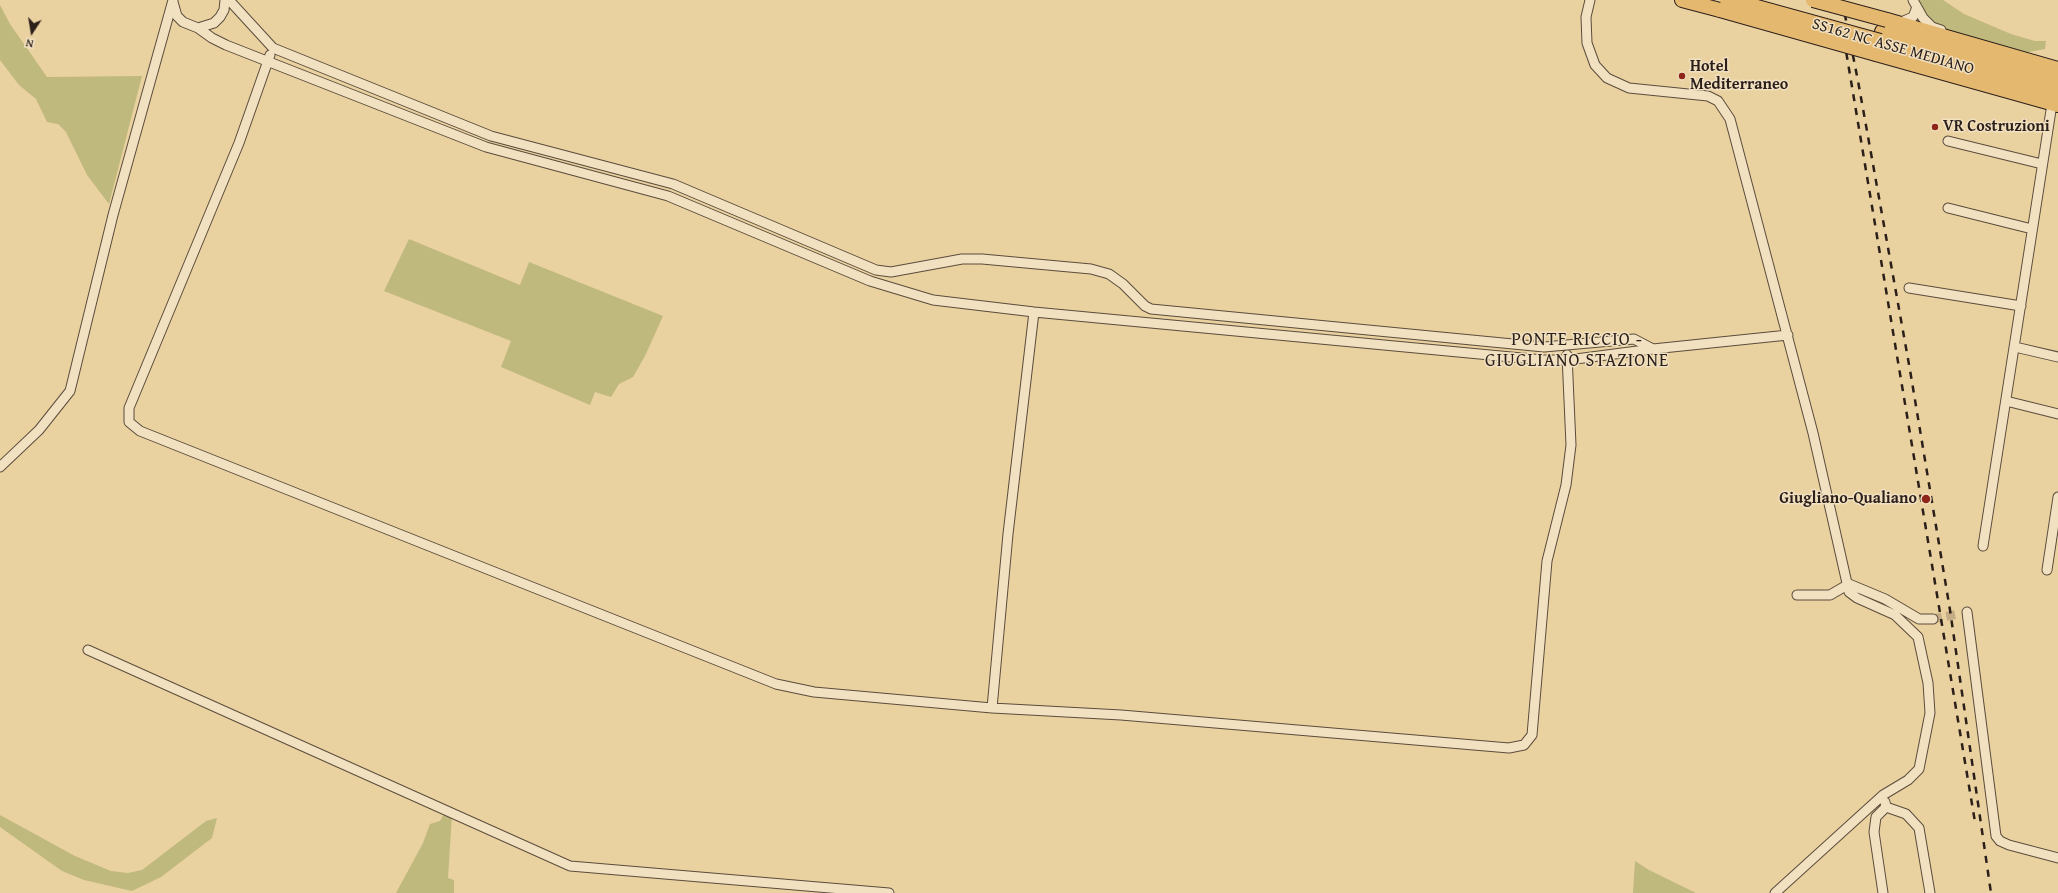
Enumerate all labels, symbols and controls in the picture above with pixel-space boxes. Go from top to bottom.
north arrow [12,12,52,52]
street label: SS162 NC ASSE MEDIANO [1810,15,1976,79]
text: N [24,35,35,52]
place label: Hotel Mediterraneo [1690,57,1788,95]
marker: Hotel Mediterraneo [1677,71,1687,81]
place label: VR Costruzioni [1943,117,2050,137]
marker: VR Costruzioni [1930,122,1940,132]
district label: PONTE RICCIO - GIUGLIANO STAZIONE [1485,329,1669,372]
place label: Giugliano-Qualiano [1779,489,1917,509]
marker: Giugliano-Qualiano [1920,493,1932,505]

